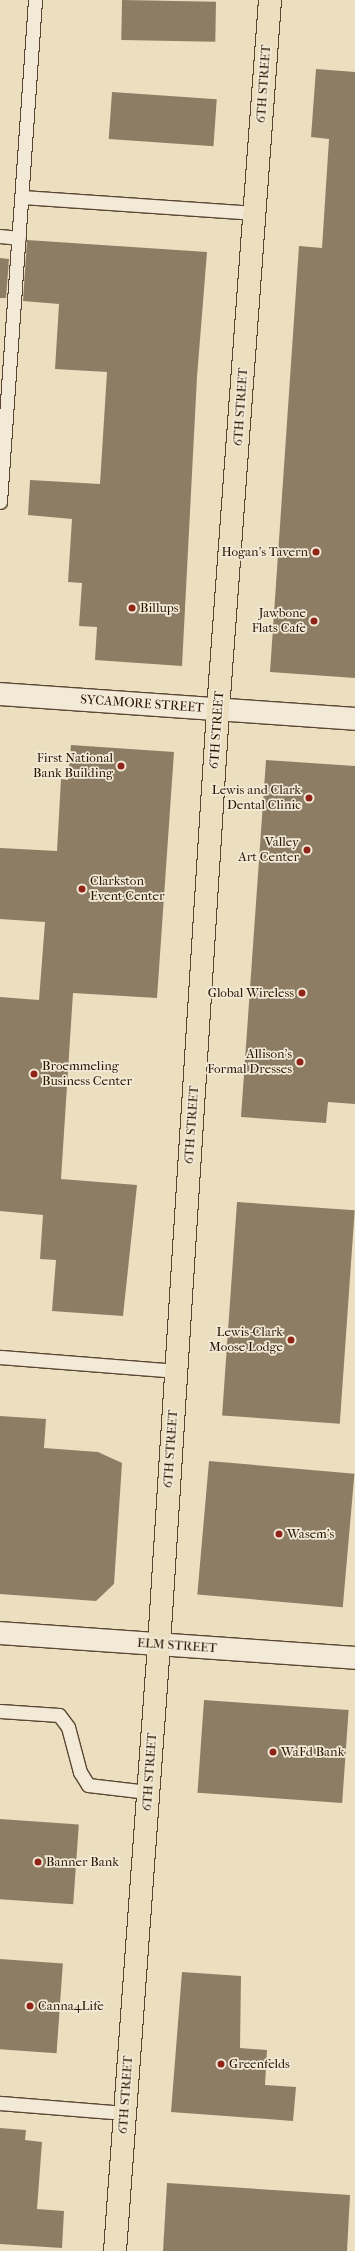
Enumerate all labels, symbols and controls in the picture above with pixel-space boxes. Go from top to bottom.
street label: 6TH STREET [253,44,275,124]
street label: 6TH STREET [230,367,252,447]
place label: Hogan's Tavern [221,544,308,560]
marker: Hogan's Tavern [311,547,321,557]
place label: Billups [140,600,179,616]
marker: Billups [127,603,137,613]
place label: Jawbone Flats Cafe [252,606,306,637]
marker: Jawbone Flats Cafe [309,616,319,626]
street label: 6TH STREET [206,690,228,770]
street label: SYCAMORE STREET [80,692,204,716]
place label: First National Bank Building [33,751,113,782]
marker: First National Bank Building [116,761,126,771]
place label: Lewis and Clark Dental Clinic [212,783,301,814]
marker: Lewis and Clark Dental Clinic [304,793,314,803]
place label: Valley Art Center [238,835,299,866]
marker: Valley Art Center [302,845,312,855]
place label: Clarkston Event Center [90,874,165,905]
marker: Clarkston Event Center [77,884,87,894]
place label: Global Wireless [208,985,294,1001]
marker: Global Wireless [297,988,307,998]
place label: Allison's Formal Dresses [207,1047,292,1078]
marker: Allison's Formal Dresses [295,1057,305,1067]
place label: Broemmeling Business Center [42,1059,132,1090]
marker: Broemmeling Business Center [29,1069,39,1079]
street label: 6TH STREET [181,1085,203,1165]
place label: Lewis-Clark Moose Lodge [209,1325,283,1356]
marker: Lewis-Clark Moose Lodge [286,1335,296,1345]
street label: 6TH STREET [160,1409,182,1489]
place label: Wasem's [287,1526,334,1542]
marker: Wasem's [274,1529,284,1539]
street label: ELM STREET [137,1635,217,1657]
street label: 6TH STREET [139,1732,161,1812]
place label: WaFd Bank [281,1744,344,1760]
marker: WaFd Bank [268,1747,278,1757]
place label: Banner Bank [46,1854,119,1870]
marker: Banner Bank [33,1857,43,1867]
place label: Canna4Life [38,1998,104,2014]
marker: Canna4Life [25,2001,35,2011]
street label: 6TH STREET [115,2055,137,2135]
place label: Greenfelds [229,2056,290,2072]
marker: Greenfelds [216,2059,226,2069]

